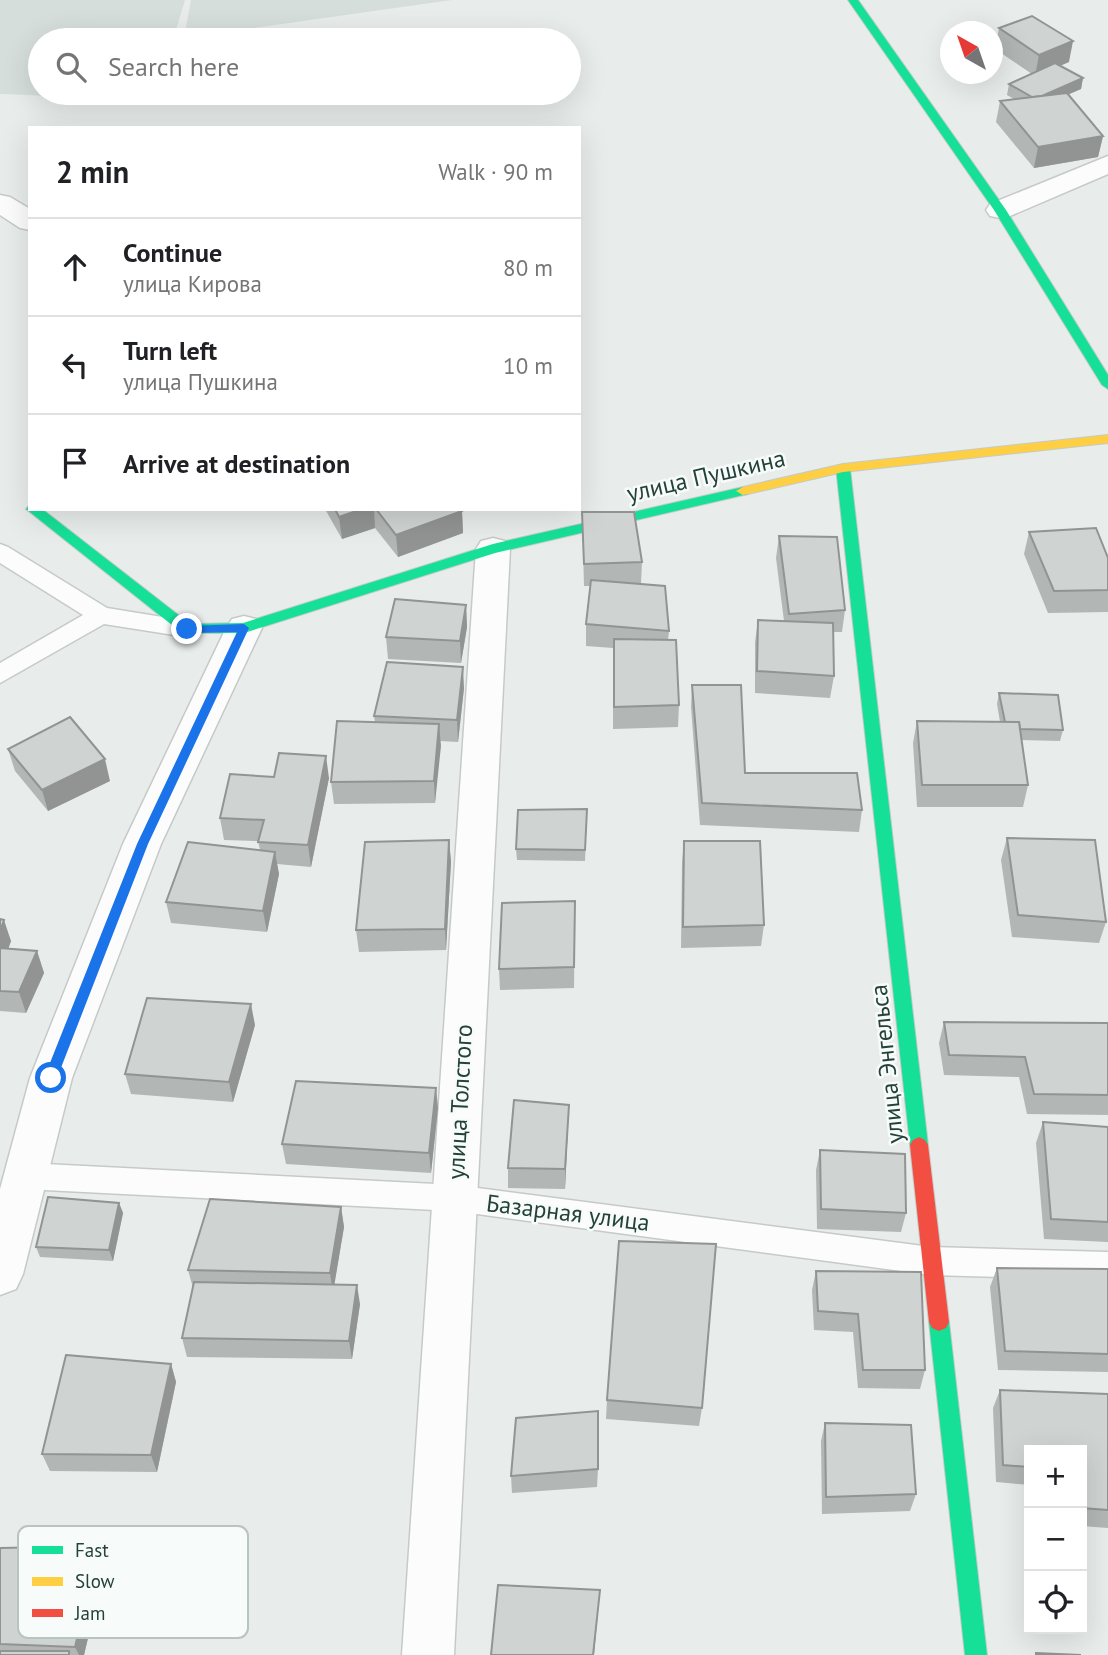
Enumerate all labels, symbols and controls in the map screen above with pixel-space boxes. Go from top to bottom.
north arrow [940,21,1003,84]
search box [28,28,581,105]
icon: search [52,48,90,86]
text: Search here [108,50,239,83]
text: 2 min [56,152,129,191]
text: Walk · 90 m [438,157,553,186]
text: Continue [123,236,222,269]
icon: ahead [56,248,94,286]
text: 80 m [503,253,553,282]
text: улица Кирова [123,269,262,298]
text: Turn left [123,334,217,367]
icon: left [56,346,94,384]
text: 10 m [503,351,553,380]
text: улица Пушкина [123,367,278,396]
street label: улица Пушкина [624,442,788,509]
icon: arrive [56,444,94,482]
text: Arrive at destination [123,447,350,480]
route end [171,613,202,644]
street label: улица Энгельса [863,983,910,1145]
street label: улица Толстого [440,1023,479,1180]
route start [35,1062,66,1093]
street label: Базарная улица [485,1187,652,1238]
map controls [1024,1445,1087,1634]
button: + [1024,1445,1087,1508]
button: − [1024,1508,1087,1571]
legend [18,1526,248,1638]
text: Fast [75,1538,109,1562]
text: Slow [75,1569,115,1593]
button: locate [1024,1571,1087,1634]
text: Jam [74,1601,105,1625]

